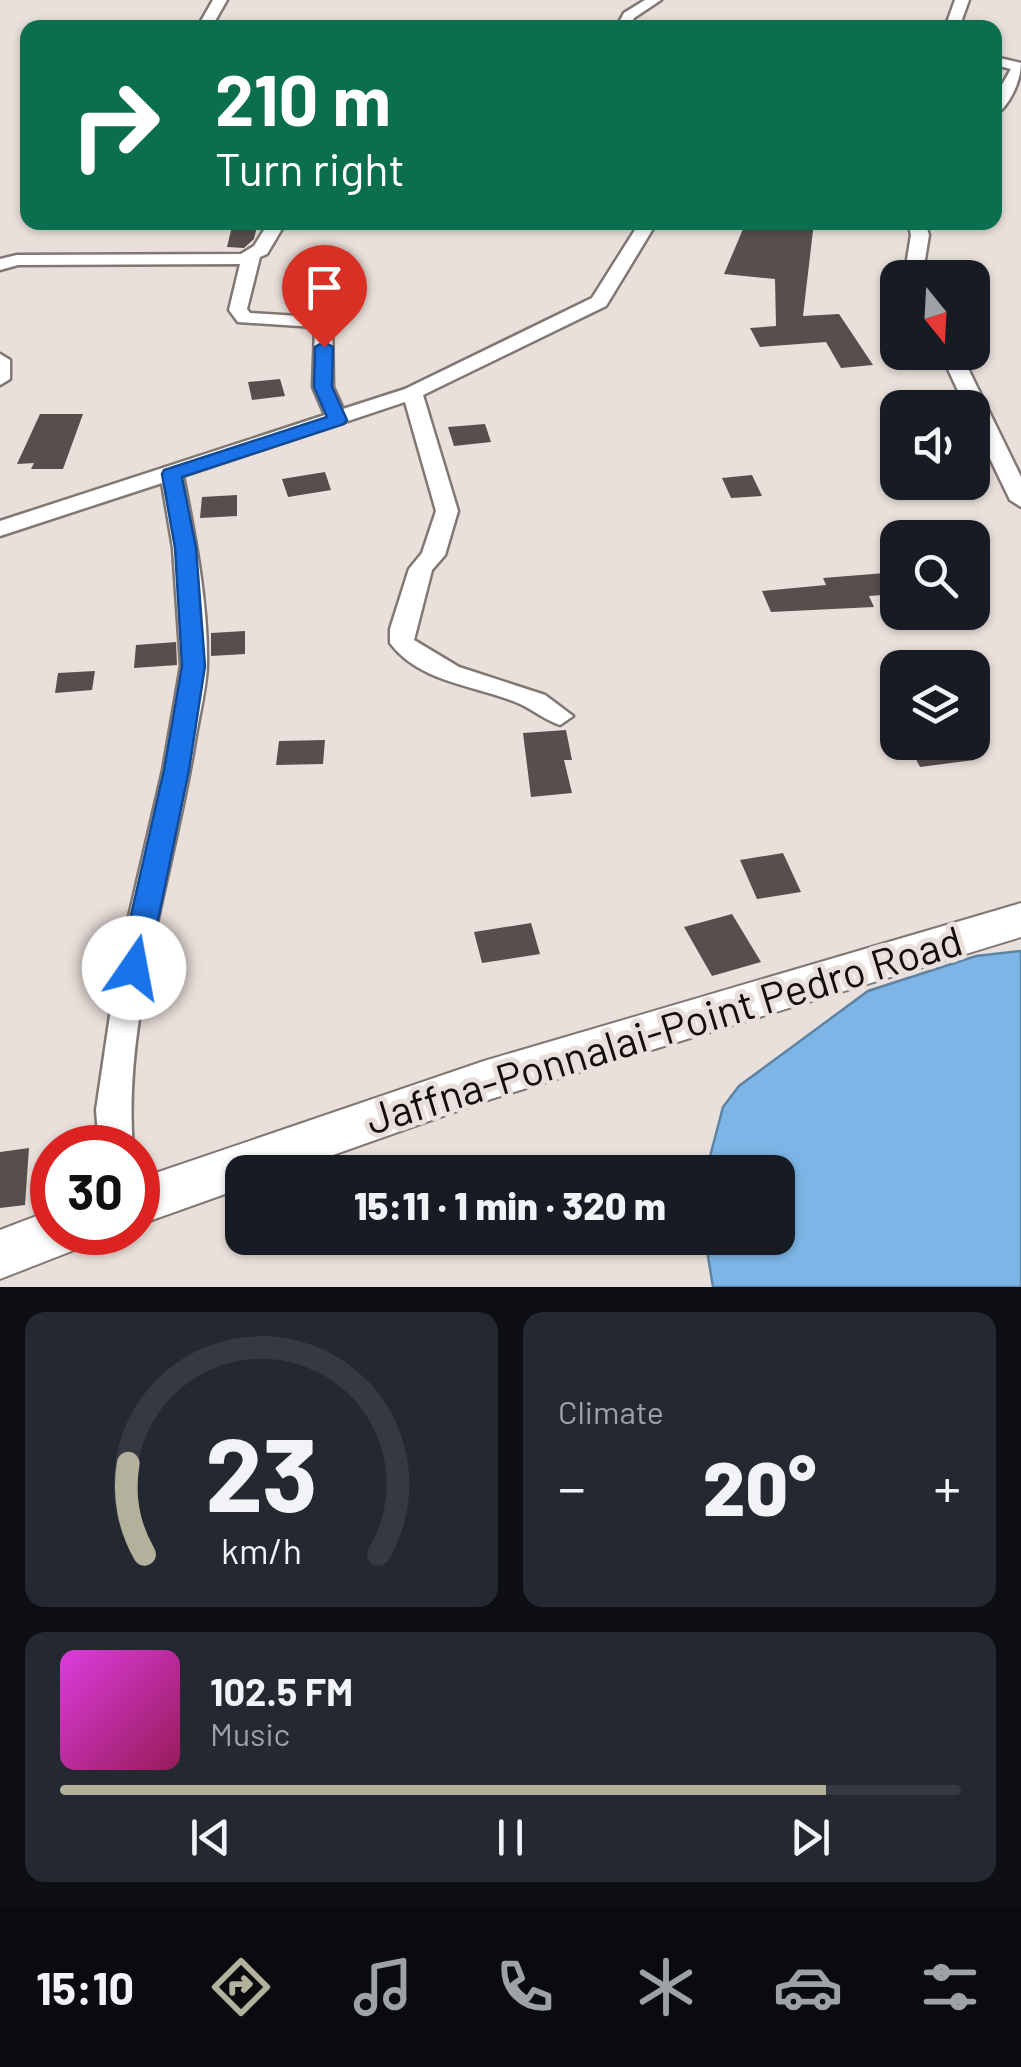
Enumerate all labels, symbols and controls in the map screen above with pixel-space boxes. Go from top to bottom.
text: 210 m [215,56,391,140]
icon: right [50,60,180,190]
text: Turn right [215,141,405,195]
pin [282,245,367,348]
icon: arrive [297,260,352,315]
north arrow [880,260,990,370]
map controls [880,260,990,760]
button: sound [880,390,990,500]
button: search [880,520,990,630]
button: layers [880,650,990,760]
street label: Jaffna-Ponnalai-Point Pedro Road [359,913,968,1143]
position arrow [82,916,186,1020]
speed limit sign: 30 [30,1125,160,1255]
text: 15:11 · 1 min · 320 m [354,1182,666,1228]
text: Climate [558,1392,664,1430]
text: 23 [205,1408,318,1533]
text: 20° [703,1441,816,1531]
text: − [558,1453,586,1519]
text: + [933,1453,961,1519]
text: km/h [221,1528,302,1571]
text: 102.5 FM [210,1668,353,1714]
text: Music [210,1714,290,1752]
icon: previous [183,1810,238,1865]
icon: pause [483,1810,538,1865]
icon: next [783,1810,838,1865]
icon: directions [206,1952,276,2022]
icon: music [348,1952,418,2022]
icon: phone [490,1952,560,2022]
icon: climate [631,1952,701,2022]
icon: car [773,1952,843,2022]
icon: filters [915,1952,985,2022]
text: 15:10 [36,1960,134,2014]

